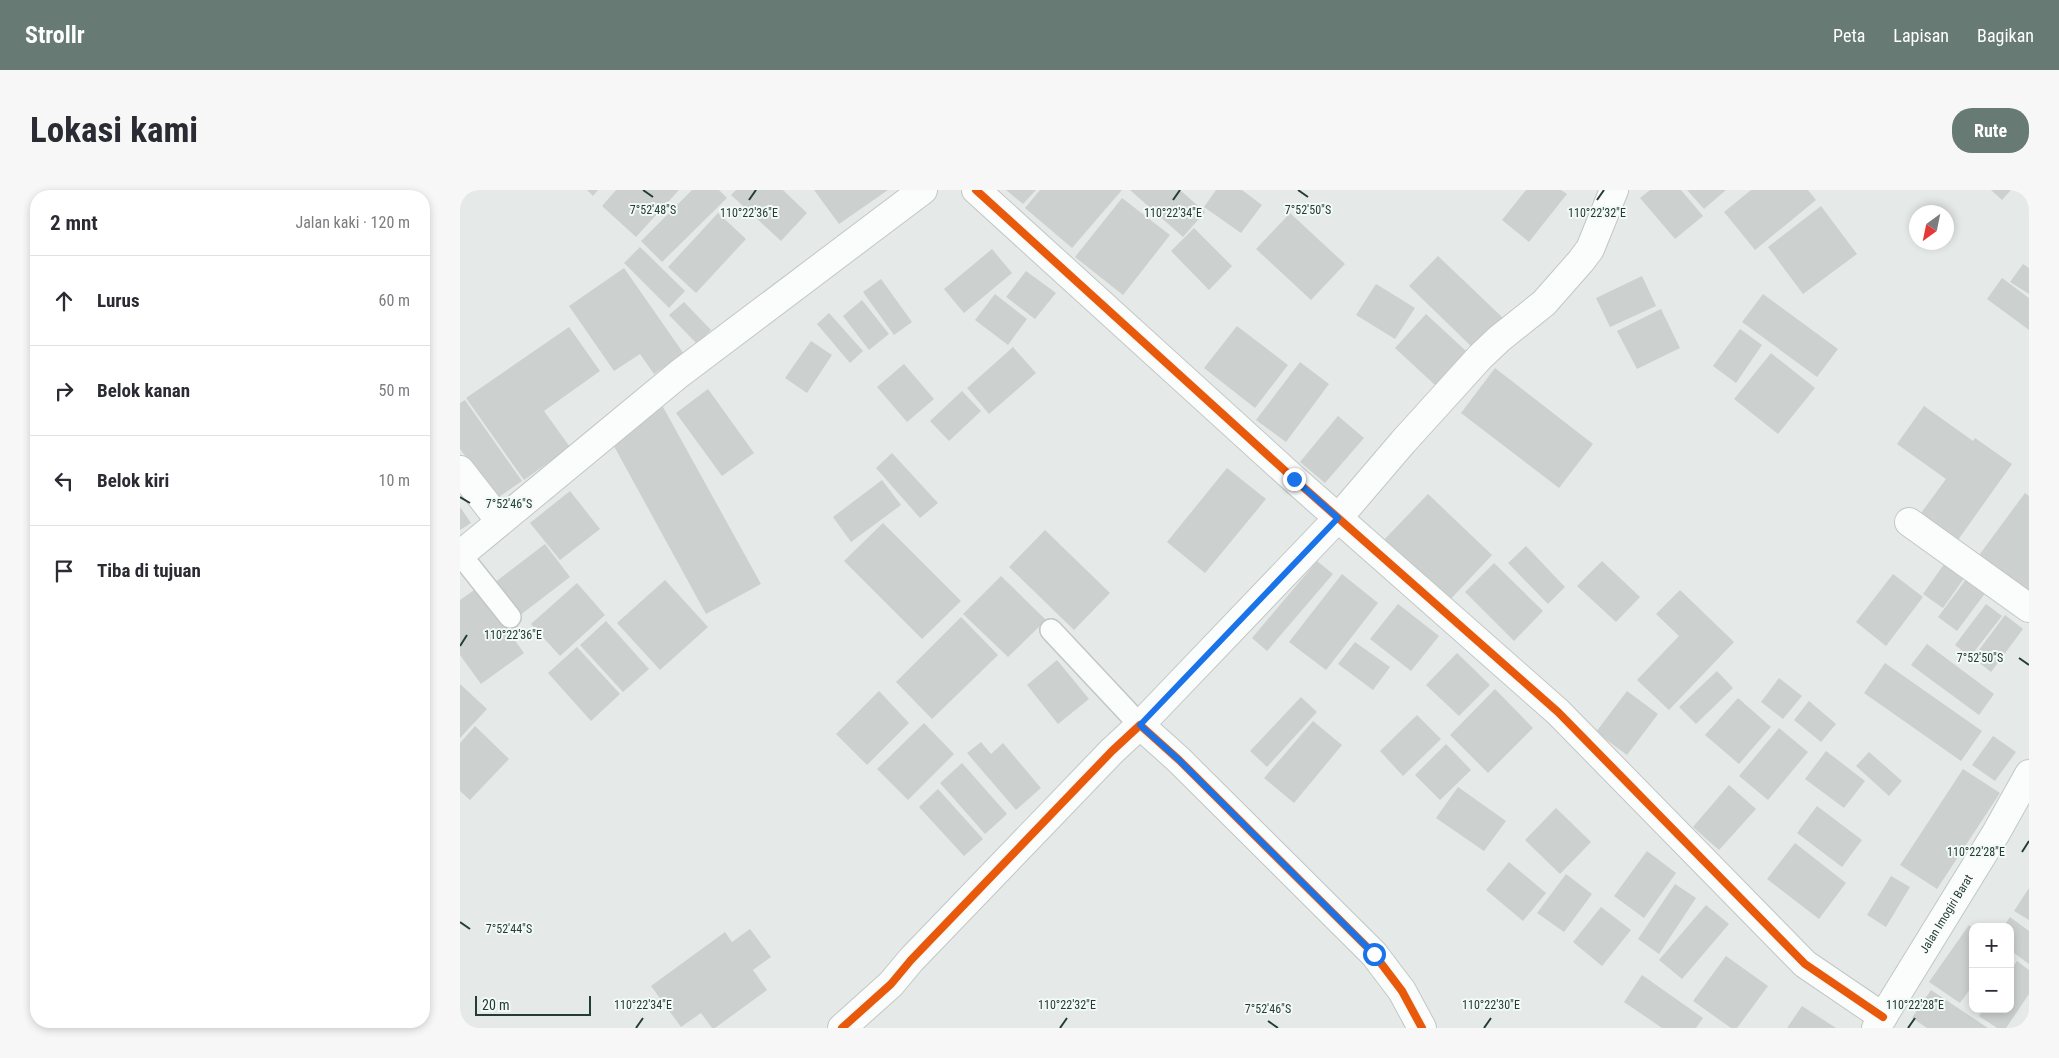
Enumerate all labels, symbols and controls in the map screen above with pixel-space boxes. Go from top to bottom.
text: Strollr [25,21,85,49]
text: Peta [1833,25,1865,46]
text: Lapisan [1893,25,1949,46]
text: Bagikan [1977,25,2034,46]
button: Rute [1952,108,2029,153]
text: Lokasi kami [30,110,198,151]
text: 7°52'48"S [630,203,676,217]
text: 7°52'50"S [1285,203,1331,217]
north arrow [1909,205,1954,250]
text: 110°22'36"E [720,206,778,220]
text: 110°22'34"E [1144,206,1202,220]
text: 110°22'32"E [1568,206,1626,220]
text: 2 mnt [50,211,98,235]
text: Jalan kaki · 120 m [295,213,410,232]
icon: ahead [50,287,78,315]
text: Lurus [97,289,140,312]
text: 60 m [378,291,410,310]
icon: right [50,377,78,405]
text: Belok kanan [97,379,190,402]
text: 50 m [378,381,410,400]
icon: left [50,467,78,495]
route end [1283,468,1306,491]
text: Belok kiri [97,469,169,492]
text: 10 m [378,471,410,490]
text: 7°52'46"S [486,497,532,511]
icon: arrive [50,557,78,585]
text: Tiba di tujuan [97,559,201,582]
text: 110°22'36"E [484,628,542,642]
text: 7°52'50"S [1957,651,2003,665]
text: 110°22'28"E [1947,845,2005,859]
street label: Jalan Imogiri Barat [1917,872,1976,956]
text: 7°52'44"S [486,922,532,936]
map controls [1969,923,2014,1013]
button: + [1969,923,2014,968]
route start [1363,943,1386,966]
button: − [1969,968,2014,1013]
scale bar [475,993,591,1016]
text: 20 m [482,997,510,1013]
text: 110°22'34"E [614,998,672,1012]
text: 110°22'32"E [1038,998,1096,1012]
text: 110°22'30"E [1462,998,1520,1012]
text: 110°22'28"E [1886,998,1944,1012]
text: 7°52'46"S [1245,1002,1291,1016]

